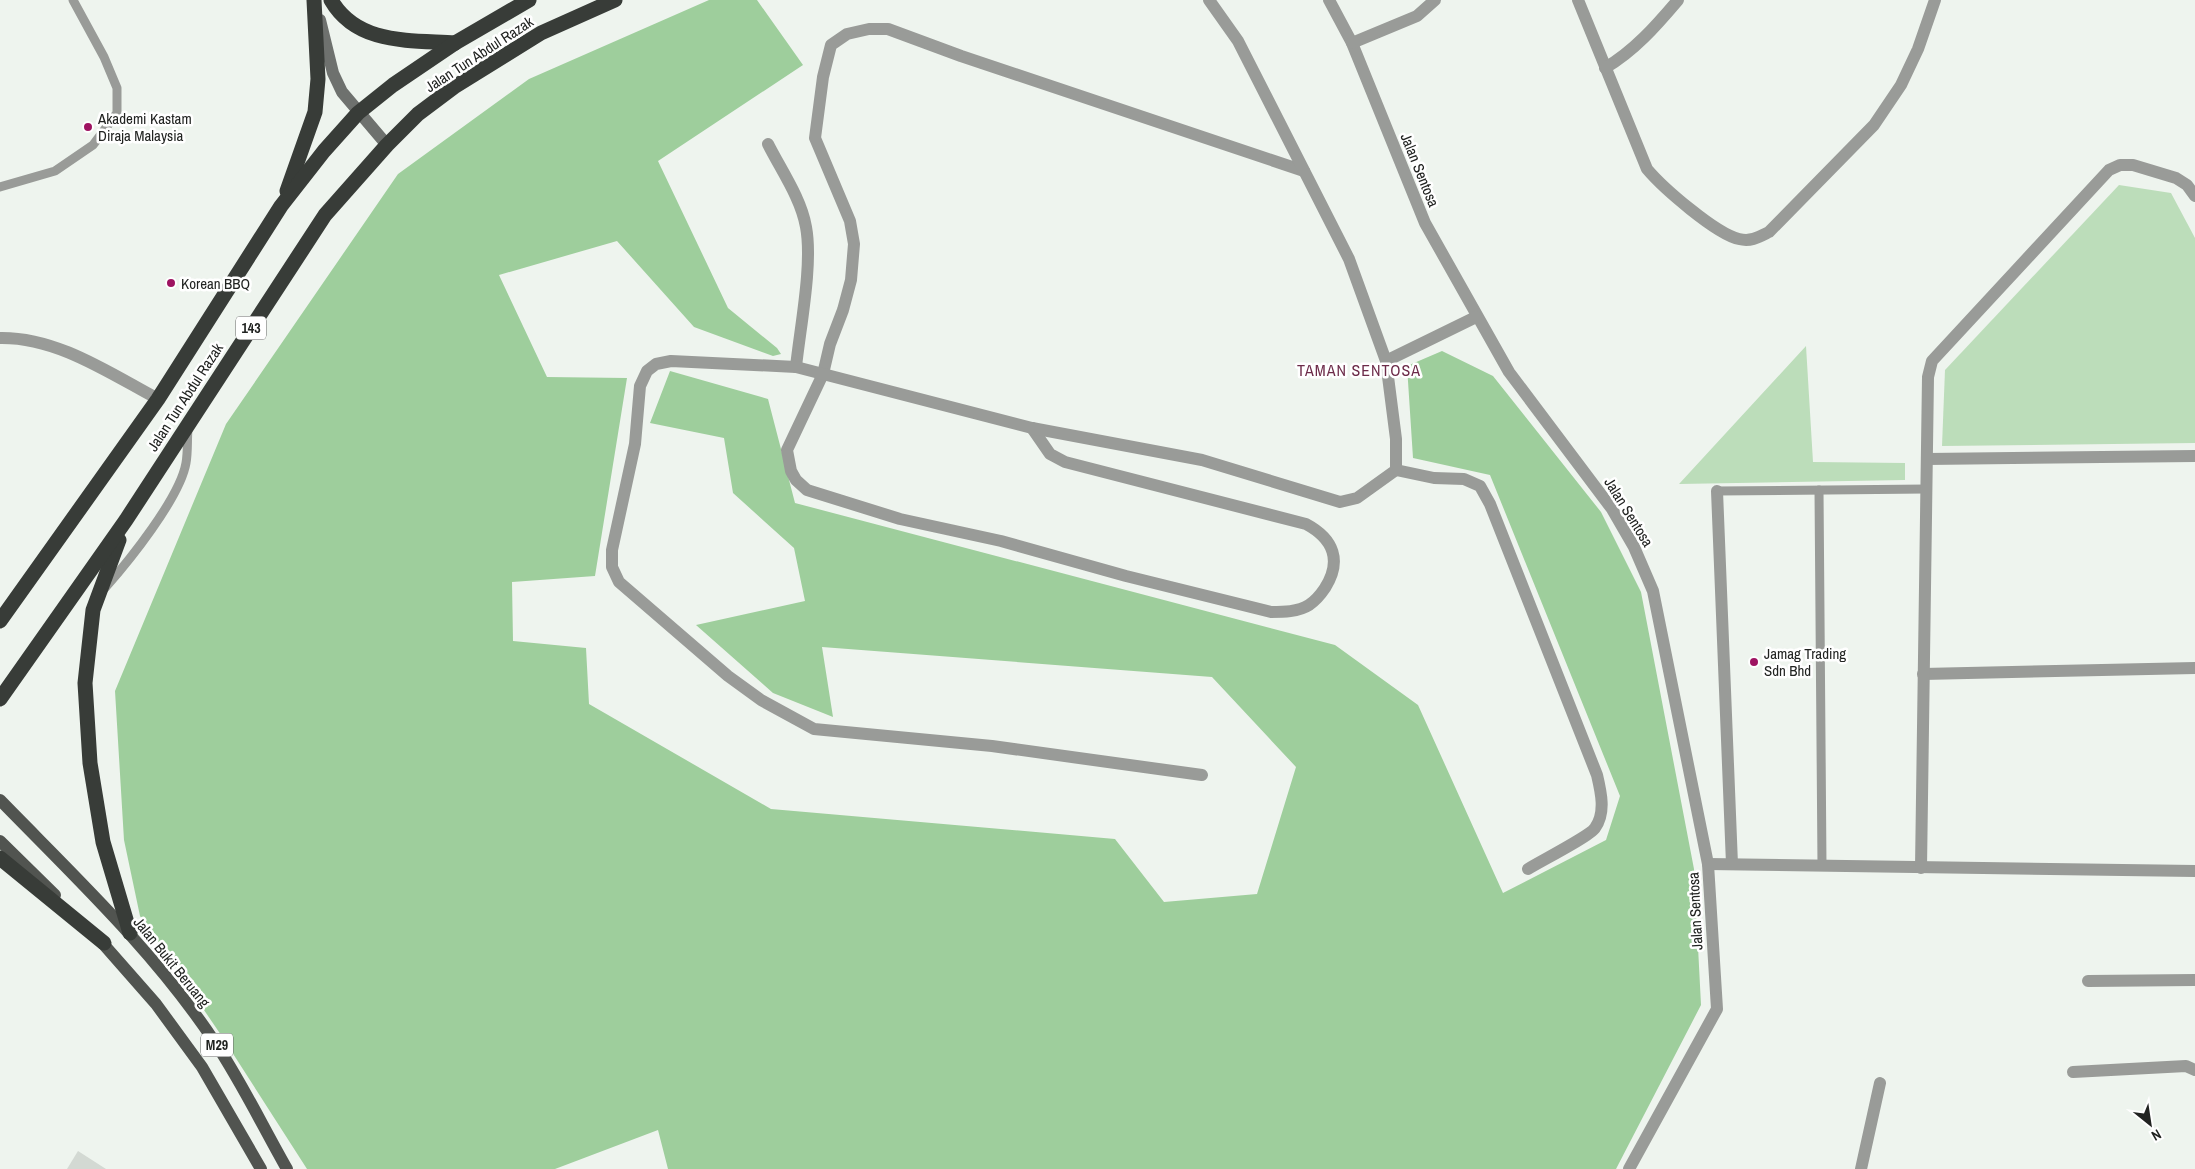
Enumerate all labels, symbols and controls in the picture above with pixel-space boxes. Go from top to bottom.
street label: Jalan Tun Abdul Razak [421,11,538,97]
place label: Akademi Kastam Diraja Malaysia [97,108,192,146]
marker: Akademi Kastam Diraja Malaysia [82,121,94,133]
street label: Jalan Sentosa [1396,130,1444,210]
place label: Korean BBQ [181,273,250,294]
marker: Korean BBQ [165,277,177,289]
road number: 143 [236,316,266,339]
street label: Jalan Tun Abdul Razak [142,338,228,455]
district label: TAMAN SENTOSA [1297,359,1421,381]
street label: Jalan Sentosa [1599,473,1659,551]
place label: Jamag Trading Sdn Bhd [1764,643,1846,681]
marker: Jamag Trading Sdn Bhd [1748,656,1760,668]
street label: Jalan Sentosa [1682,871,1708,950]
street label: Jalan Bukit Beruang [129,912,215,1012]
road number: M29 [201,1034,233,1056]
north arrow [2125,1099,2175,1149]
text: N [2148,1125,2165,1145]

